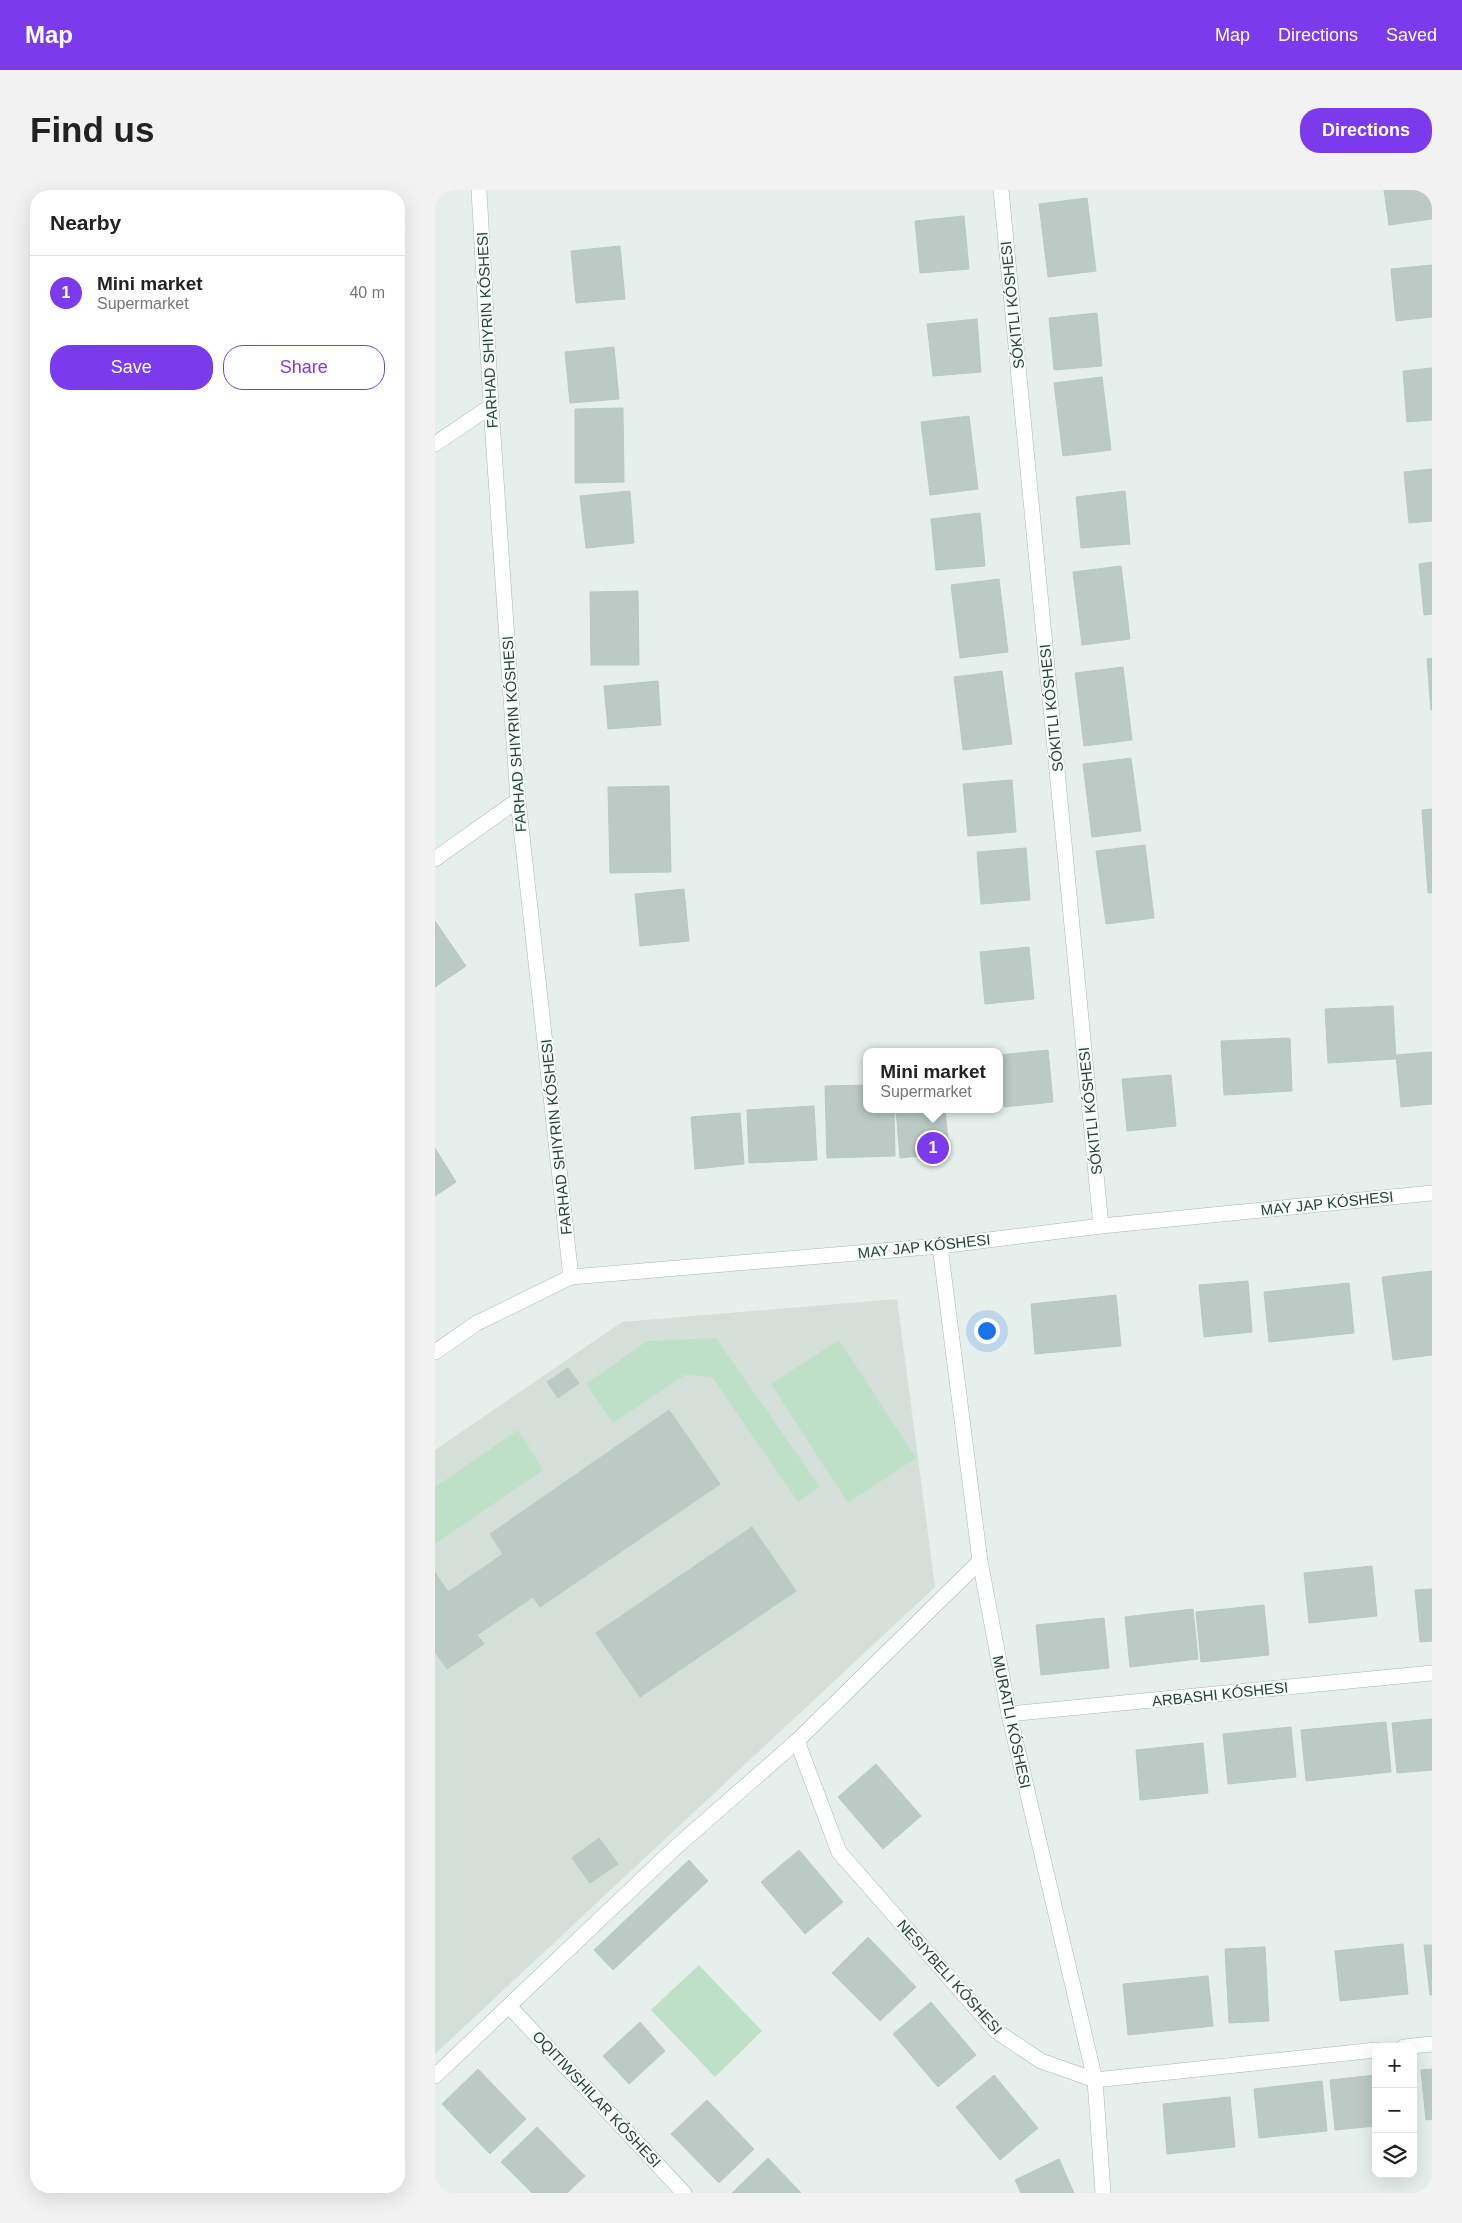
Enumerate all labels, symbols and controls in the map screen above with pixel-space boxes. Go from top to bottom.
text: Map [25,21,73,48]
text: Map [1215,25,1250,45]
text: Directions [1278,25,1358,45]
text: Saved [1386,25,1437,45]
button: Directions [1300,108,1432,153]
text: Find us [30,110,154,149]
text: Nearby [50,211,121,234]
street label: FARHAD SHIYRIN KÓSHESI [473,231,501,429]
street label: SÓKITLI KÓSHESI [997,240,1027,370]
text: Mini market [97,273,203,294]
text: 1 [62,284,70,301]
text: 40 m [349,284,385,301]
text: Supermarket [97,295,189,312]
button: Save [50,345,213,390]
button: Share [223,345,385,390]
street label: FARHAD SHIYRIN KÓSHESI [499,635,529,833]
street label: SÓKITLI KÓSHESI [1036,643,1066,773]
street label: FARHAD SHIYRIN KÓSHESI [537,1038,575,1236]
street label: SÓKITLI KÓSHESI [1075,1046,1105,1176]
popup [863,1048,1003,1113]
text: Mini market [880,1061,986,1082]
text: Supermarket [880,1083,972,1100]
pin: 1 [917,1129,949,1167]
street label: MAY JAP KÓSHESI [1260,1188,1394,1218]
street label: MAY JAP KÓSHESI [857,1231,991,1261]
your location [974,1318,1000,1344]
street label: MURATLI KÓSHESI [990,1654,1034,1790]
street label: ARBASHI KÓSHESI [1151,1678,1289,1710]
street label: NESIYBELI KÓSHESI [894,1916,1006,2038]
street label: OQITIWSHILAR KÓSHESI [529,2027,665,2171]
map controls [1372,2043,1417,2178]
button: + [1372,2043,1417,2088]
button: − [1372,2088,1417,2133]
button: layers [1372,2133,1417,2178]

